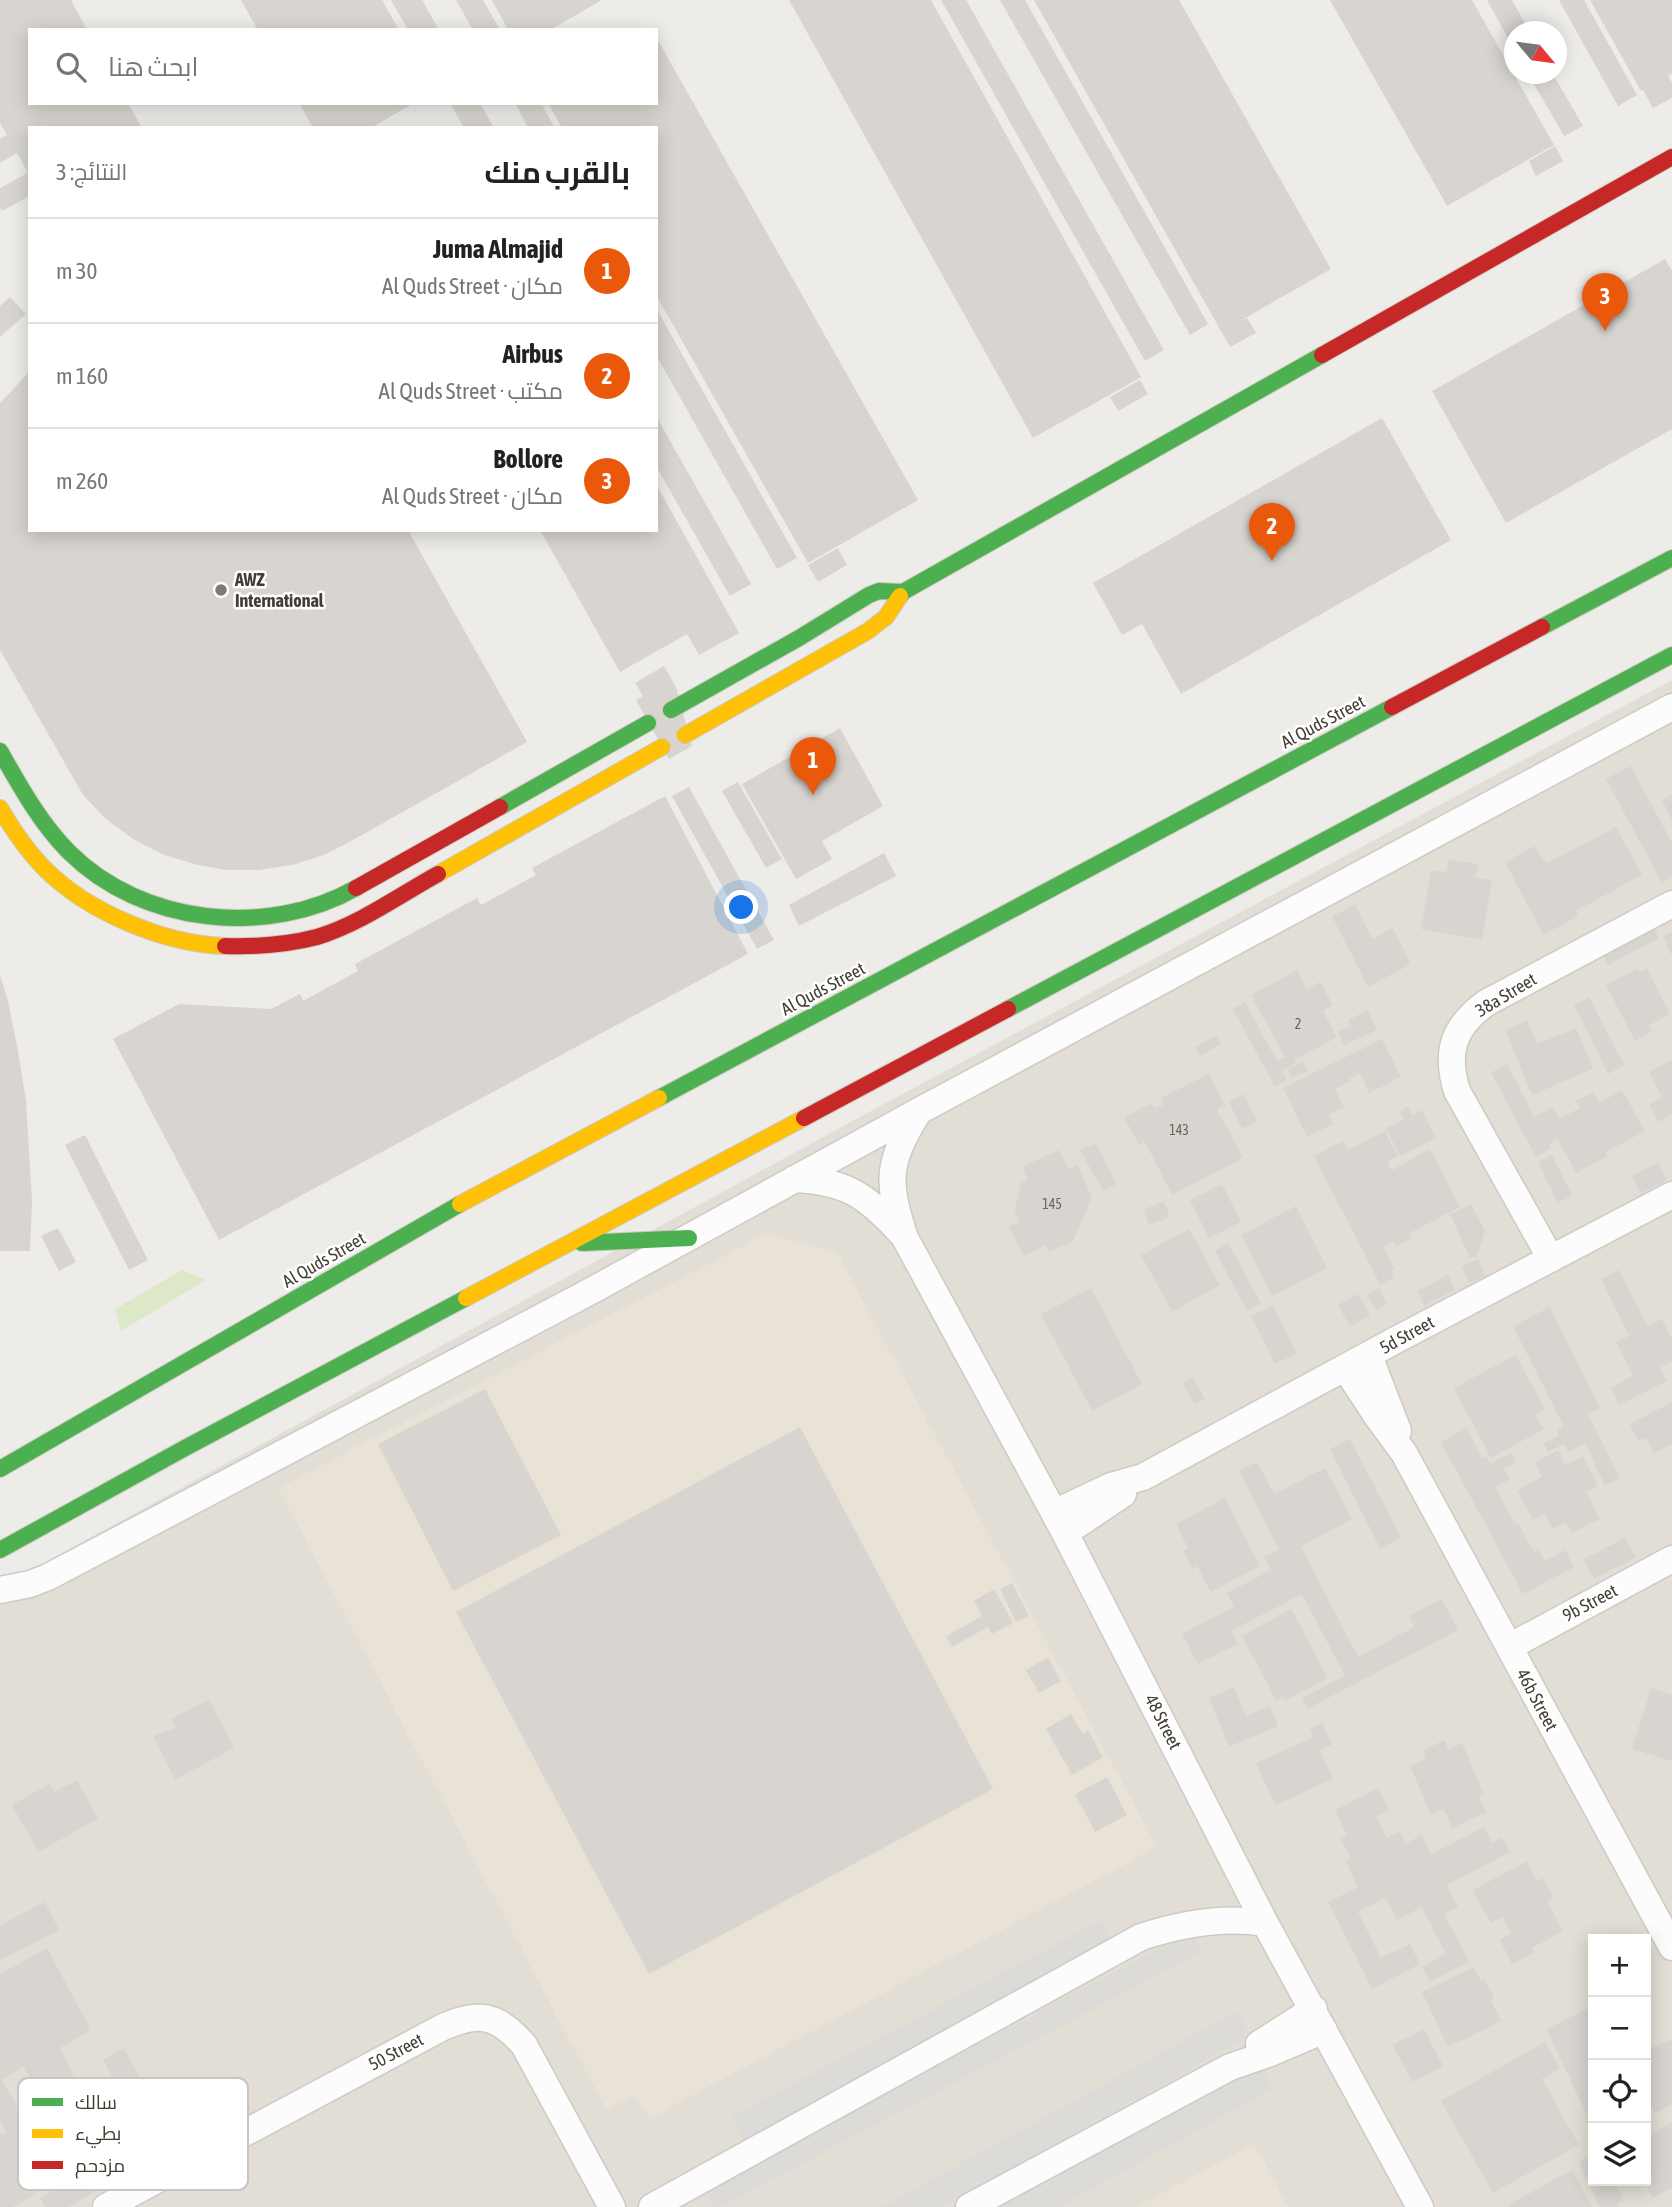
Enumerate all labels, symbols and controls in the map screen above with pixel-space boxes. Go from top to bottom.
north arrow [1504,21,1567,84]
search box [28,28,658,105]
icon: search [52,48,90,86]
text: ابحث هنا [108,52,198,82]
text: بالقرب منك [484,155,630,189]
text: النتائج: 3 [56,159,127,185]
text: Juma Almajid [433,234,563,264]
text: 30 m [56,258,97,284]
text: 1 [602,258,612,284]
text: مكان · Al Quds Street [382,273,563,299]
pin: 3 [1582,273,1628,331]
text: Airbus [503,339,563,369]
text: 160 m [56,363,108,389]
text: 2 [602,363,612,389]
text: مكتب · Al Quds Street [379,378,563,404]
text: Bollore [493,444,563,474]
text: 260 m [56,468,108,494]
text: 3 [602,468,612,494]
text: مكان · Al Quds Street [382,483,563,509]
pin: 2 [1249,503,1295,561]
place label: AWZ International [234,569,324,611]
marker: AWZ International [213,582,229,598]
street label: Al Quds Street [1277,691,1368,752]
pin: 1 [790,737,836,795]
your location [724,890,758,924]
street label: Al Quds Street [777,958,868,1019]
street label: 38a Street [1472,968,1540,1021]
house number: 2 [1295,1016,1301,1032]
house number: 143 [1169,1122,1189,1138]
house number: 145 [1042,1196,1062,1212]
street label: Al Quds Street [279,1227,369,1292]
street label: 5d Street [1376,1311,1438,1358]
street label: 9b Street [1559,1579,1621,1626]
street label: 46b Street [1512,1665,1563,1734]
street label: 48 Street [1141,1691,1186,1753]
map controls [1588,1934,1651,2186]
button: + [1588,1934,1651,1997]
button: − [1588,1997,1651,2060]
street label: 50 Street [365,2028,427,2075]
button: locate [1588,2060,1651,2123]
legend [18,2078,248,2190]
text: سالك [75,2091,117,2113]
text: بطيء [75,2122,121,2148]
button: layers [1588,2123,1651,2186]
text: مزدحم [75,2154,125,2179]

